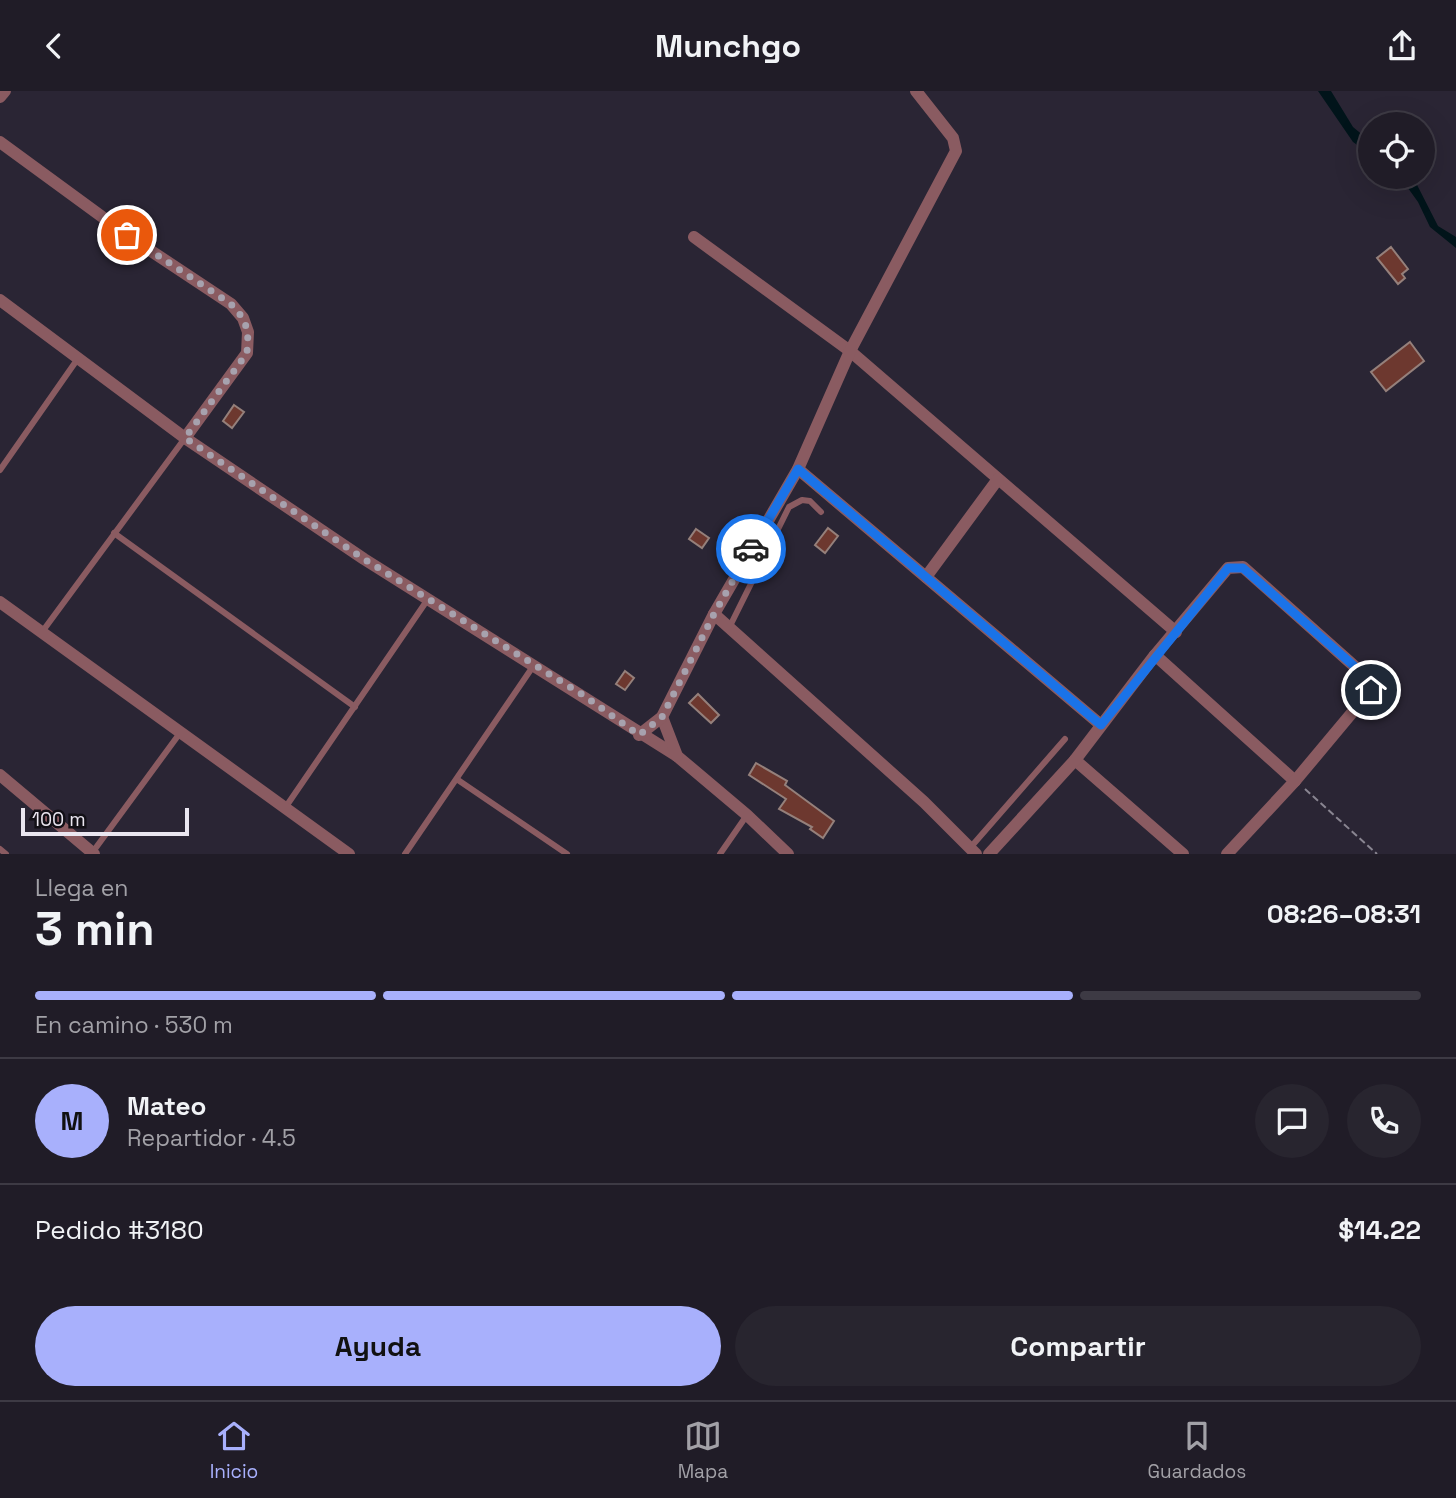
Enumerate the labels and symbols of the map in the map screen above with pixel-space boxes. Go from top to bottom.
pin [97,205,157,265]
courier [716,514,786,584]
pin [1341,660,1401,720]
scale bar [21,805,189,837]

